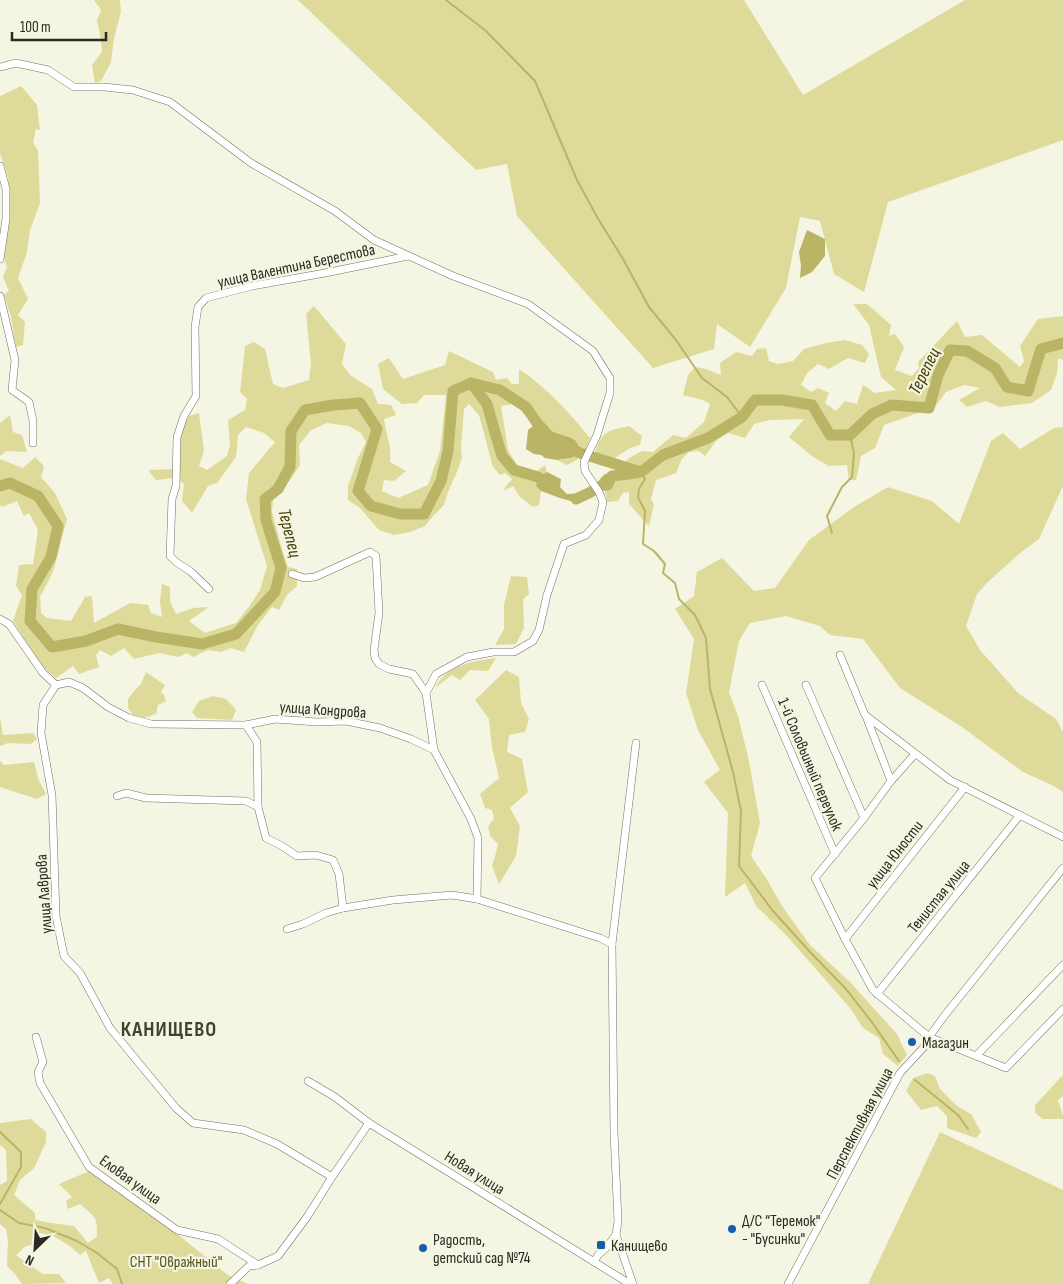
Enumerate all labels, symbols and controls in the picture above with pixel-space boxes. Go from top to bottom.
scale bar [12,10,106,42]
text: 100 m [20,18,51,37]
street label: улица Валентина Берестова [216,240,377,292]
water label: Терепец [904,344,945,398]
water label: Терепец [273,507,306,560]
street label: 1-й Соловьиный переулок [773,695,847,835]
street label: улица Кондрова [279,698,367,723]
street label: улица Юности [863,817,928,893]
street label: улица Лаврова [32,854,57,934]
street label: Тенистая улица [904,857,974,937]
district label: КАНИЩЕВО [121,1017,217,1042]
place label: Магазин [922,1034,969,1053]
marker: Магазин [906,1036,918,1048]
street label: Перспективная улица [823,1065,898,1183]
street label: Новая улица [440,1147,508,1199]
street label: Еловая улица [96,1151,165,1209]
place label: Д/С “Теремок" - "Бусинки" [742,1212,820,1249]
marker: Д/С “Теремок" - "Бусинки" [726,1223,738,1235]
north arrow [10,1224,60,1274]
place label: Радость, детский сад №74 [433,1231,531,1268]
place label: Канищево [611,1237,668,1256]
marker: Канищево [595,1239,607,1251]
marker: Радость, детский сад №74 [417,1242,429,1254]
text: N [23,1251,37,1270]
park label: СНТ "Овражный" [130,1253,222,1272]

